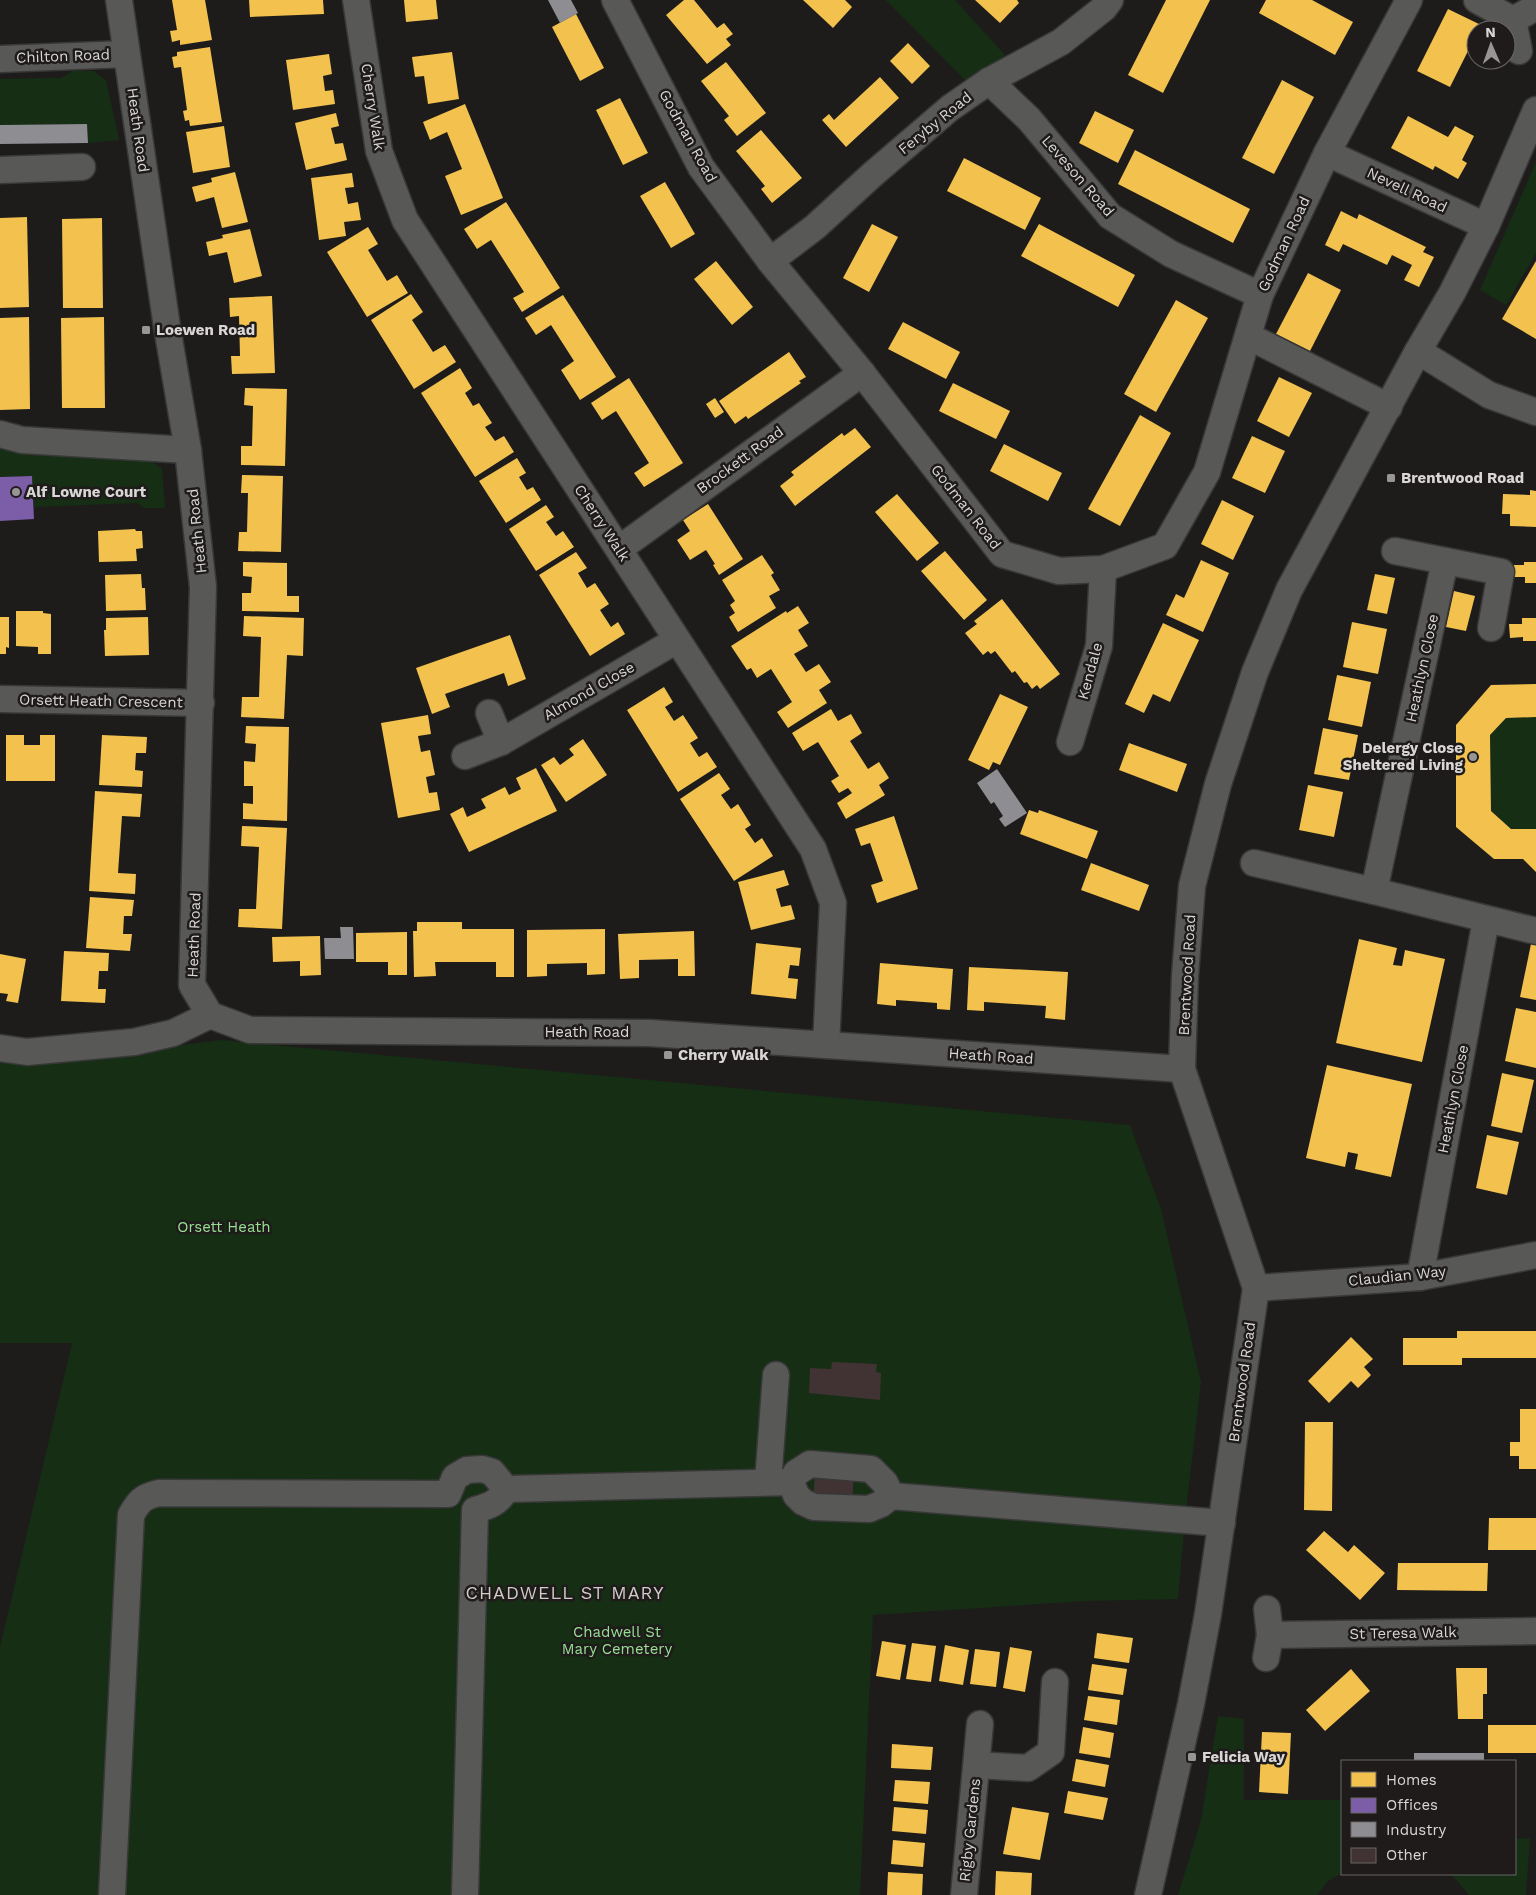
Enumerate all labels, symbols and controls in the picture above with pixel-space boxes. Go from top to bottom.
north arrow [1466,20,1516,70]
text: N [1485,24,1496,40]
street label: Chilton Road [16,45,110,67]
street label: Cherry Walk [357,62,389,152]
street label: Heath Road [123,87,153,173]
street label: Godman Road [655,87,721,185]
street label: Feryby Road [895,88,975,158]
street label: Leveson Road [1038,132,1118,220]
street label: Nevell Road [1364,164,1450,216]
street label: Godman Road [1254,193,1314,295]
place label: Loewen Road [156,321,255,339]
marker: Loewen Road [140,324,152,336]
street label: Brockett Road [693,422,787,498]
street label: Godman Road [927,461,1005,553]
place label: Brentwood Road [1401,469,1524,487]
marker: Brentwood Road [1385,472,1397,484]
street label: Cherry Walk [570,481,634,565]
place label: Alf Lowne Court [26,483,147,501]
marker: Alf Lowne Court [10,486,22,498]
street label: Heath Road [184,488,210,574]
street label: Heathlyn Close [1402,612,1442,724]
street label: Kendale [1074,641,1106,701]
street label: Almond Close [540,658,638,724]
street label: Orsett Heath Crescent [19,691,184,711]
place label: Delergy Close Sheltered Living [1343,739,1464,774]
marker: Delergy Close Sheltered Living [1467,751,1479,763]
street label: Heath Road [184,892,204,978]
street label: Brentwood Road [1175,914,1199,1036]
street label: Heath Road [544,1023,630,1041]
street label: Heathlyn Close [1434,1043,1472,1155]
street label: Heath Road [948,1044,1034,1068]
place label: Cherry Walk [678,1046,769,1064]
marker: Cherry Walk [662,1049,674,1061]
park label: Orsett Heath [177,1218,271,1236]
street label: Claudian Way [1347,1262,1447,1290]
street label: Brentwood Road [1225,1321,1259,1443]
district label: CHADWELL ST MARY [466,1582,664,1603]
park label: Chadwell St Mary Cemetery [562,1623,672,1658]
street label: St Teresa Walk [1349,1623,1457,1643]
place label: Felicia Way [1202,1748,1285,1766]
marker: Felicia Way [1186,1751,1198,1763]
legend [1341,1760,1516,1875]
text: Homes [1386,1771,1437,1789]
street label: Rigby Gardens [956,1777,984,1883]
text: Offices [1386,1796,1438,1814]
text: Industry [1386,1821,1447,1839]
text: Other [1386,1846,1428,1864]

